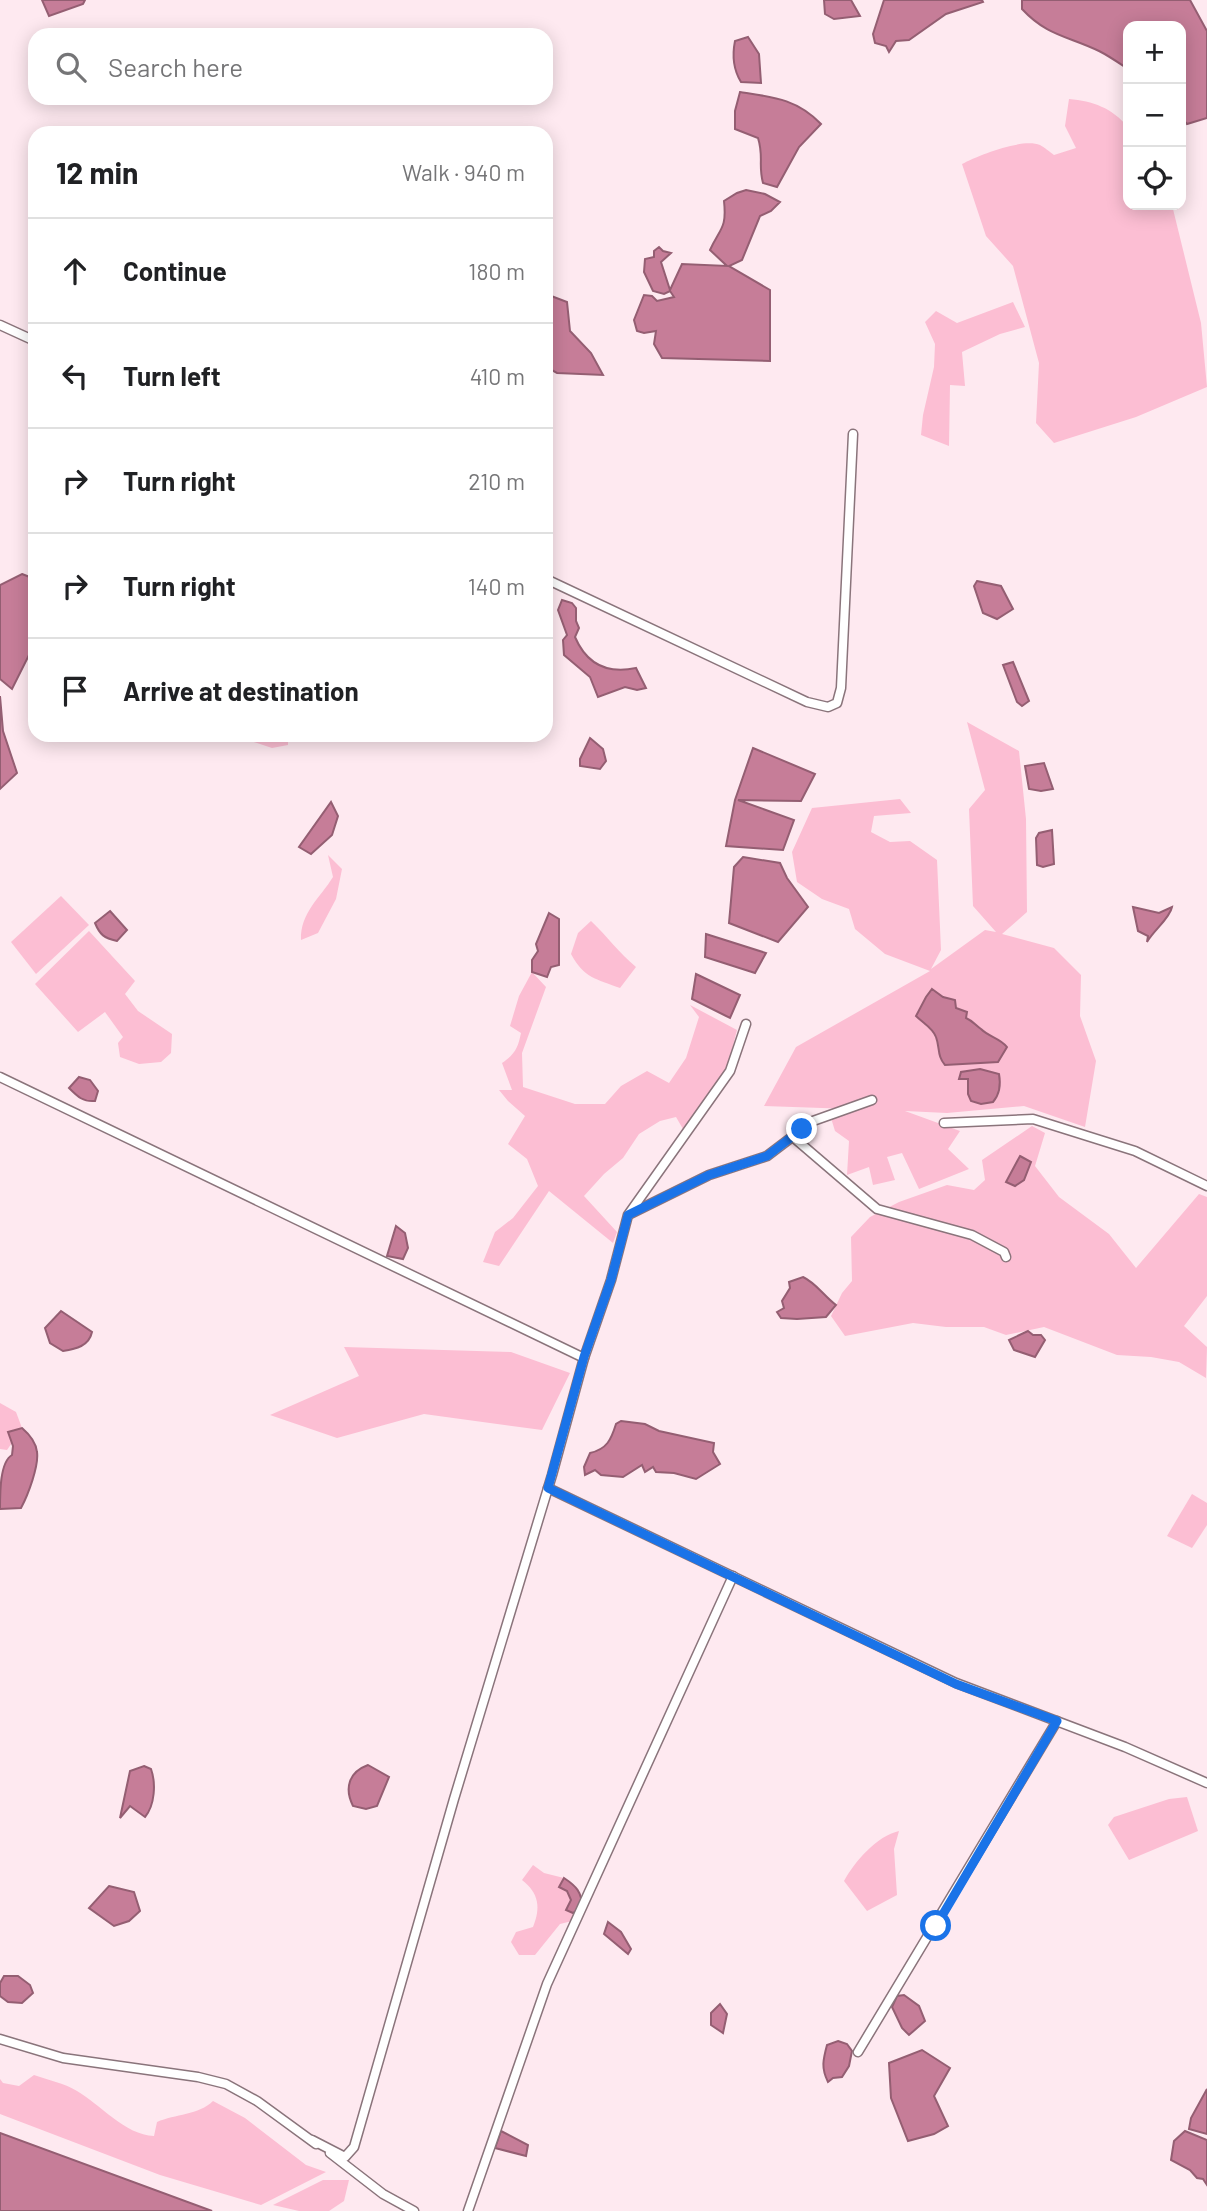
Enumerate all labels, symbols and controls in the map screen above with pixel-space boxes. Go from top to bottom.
map controls [1123,21,1186,210]
button: + [1123,21,1186,84]
search box [28,28,553,105]
icon: search [52,48,90,86]
text: Search here [108,51,243,82]
button: − [1123,84,1186,147]
button: locate [1123,147,1186,210]
text: 12 min [56,154,139,190]
text: Walk · 940 m [402,158,525,186]
icon: ahead [56,252,94,290]
text: Continue [123,255,227,286]
text: 180 m [468,257,525,285]
icon: left [56,357,94,395]
text: Turn left [123,360,221,391]
text: 410 m [470,362,525,390]
icon: right [56,462,94,500]
text: Turn right [123,465,236,496]
text: 210 m [468,467,525,495]
icon: right [56,567,94,605]
text: Turn right [123,570,236,601]
text: 140 m [468,572,525,600]
icon: arrive [56,672,94,710]
text: Arrive at destination [123,675,359,706]
route end [786,1113,817,1144]
route start [920,1910,951,1941]

